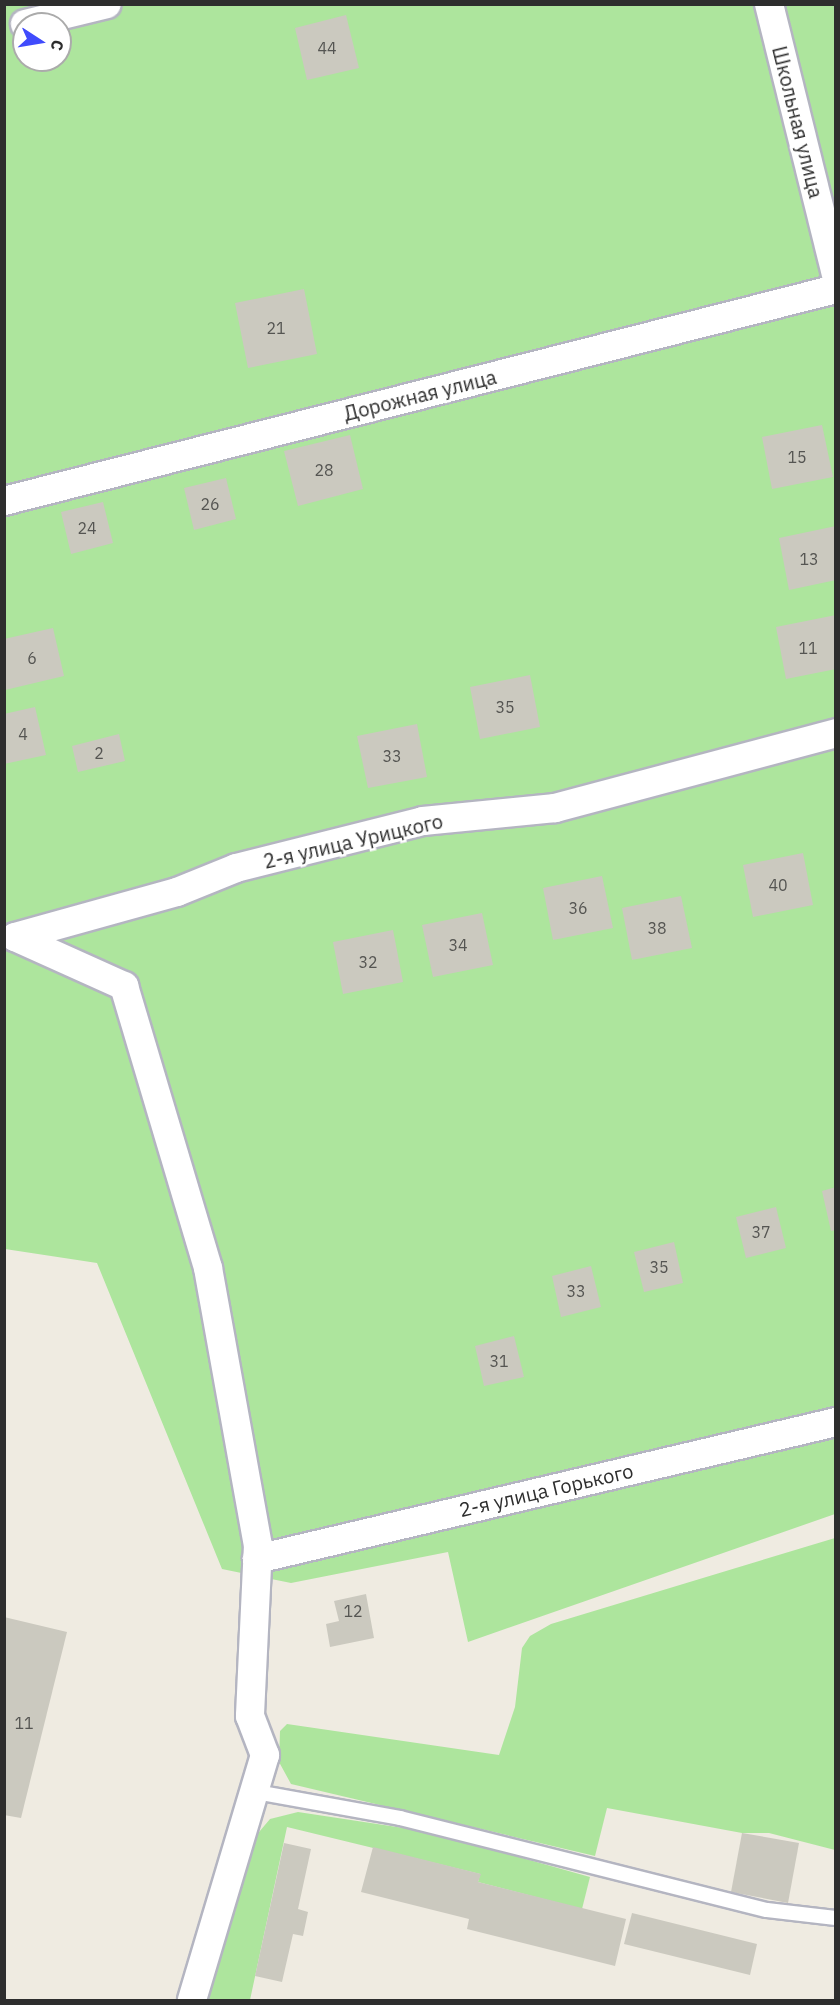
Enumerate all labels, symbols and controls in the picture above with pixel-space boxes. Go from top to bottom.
north arrow [12,12,72,72]
text: С [47,38,69,52]
house number: 44 [317,38,337,58]
street label: Школьная улица [768,43,828,201]
house number: 21 [266,318,286,338]
street label: Дорожная улица [341,364,499,426]
house number: 15 [787,447,807,467]
house number: 28 [314,460,334,480]
house number: 26 [200,494,220,514]
house number: 24 [77,518,97,538]
house number: 13 [799,549,819,569]
house number: 11 [798,638,818,658]
house number: 6 [27,648,37,668]
house number: 35 [495,697,515,717]
house number: 4 [18,724,28,744]
house number: 2 [94,743,104,763]
house number: 33 [382,746,402,766]
street label: 2-я улица Урицкого [261,809,445,873]
house number: 40 [768,875,788,895]
house number: 36 [568,898,588,918]
house number: 38 [647,918,667,938]
house number: 34 [448,935,468,955]
house number: 32 [358,952,378,972]
house number: 37 [751,1222,771,1242]
house number: 35 [649,1257,669,1277]
house number: 33 [566,1281,586,1301]
house number: 31 [489,1351,509,1371]
street label: 2-я улица Горького [457,1458,635,1522]
house number: 12 [343,1601,363,1621]
house number: 11 [14,1713,34,1733]

